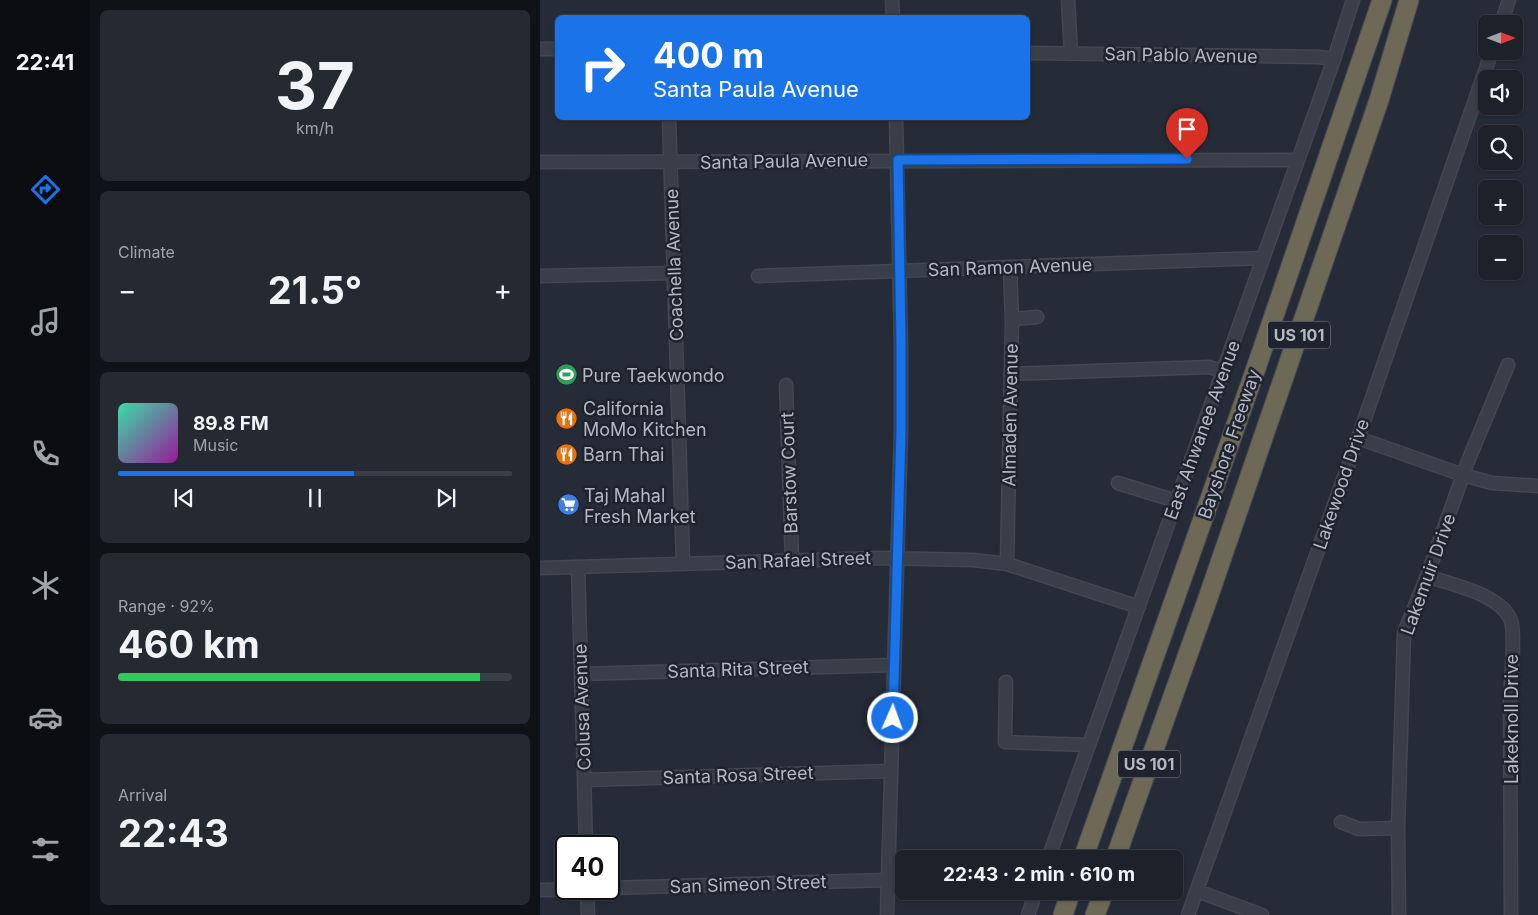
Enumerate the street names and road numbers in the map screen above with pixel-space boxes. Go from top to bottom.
street label: San Pablo Avenue [1104,43,1258,67]
street label: Santa Paula Avenue [700,149,868,173]
street label: Coachella Avenue [661,188,687,342]
street label: San Ramon Avenue [927,254,1093,280]
road number: US 101 [1268,322,1330,348]
street label: East Ahwanee Avenue [1160,338,1244,522]
street label: Almaden Avenue [998,343,1022,487]
street label: Bayshore Freeway [1194,367,1264,521]
street label: Barstow Court [776,412,802,534]
street label: Lakewood Drive [1309,416,1373,552]
street label: Lakemuir Drive [1396,510,1460,638]
street label: San Rafael Street [725,547,872,573]
street label: Colusa Avenue [569,643,595,771]
street label: Lakeknoll Drive [1501,654,1522,784]
street label: Santa Rita Street [667,656,809,682]
road number: US 101 [1118,751,1180,778]
street label: Santa Rosa Street [662,762,814,788]
street label: San Simeon Street [669,871,827,897]

